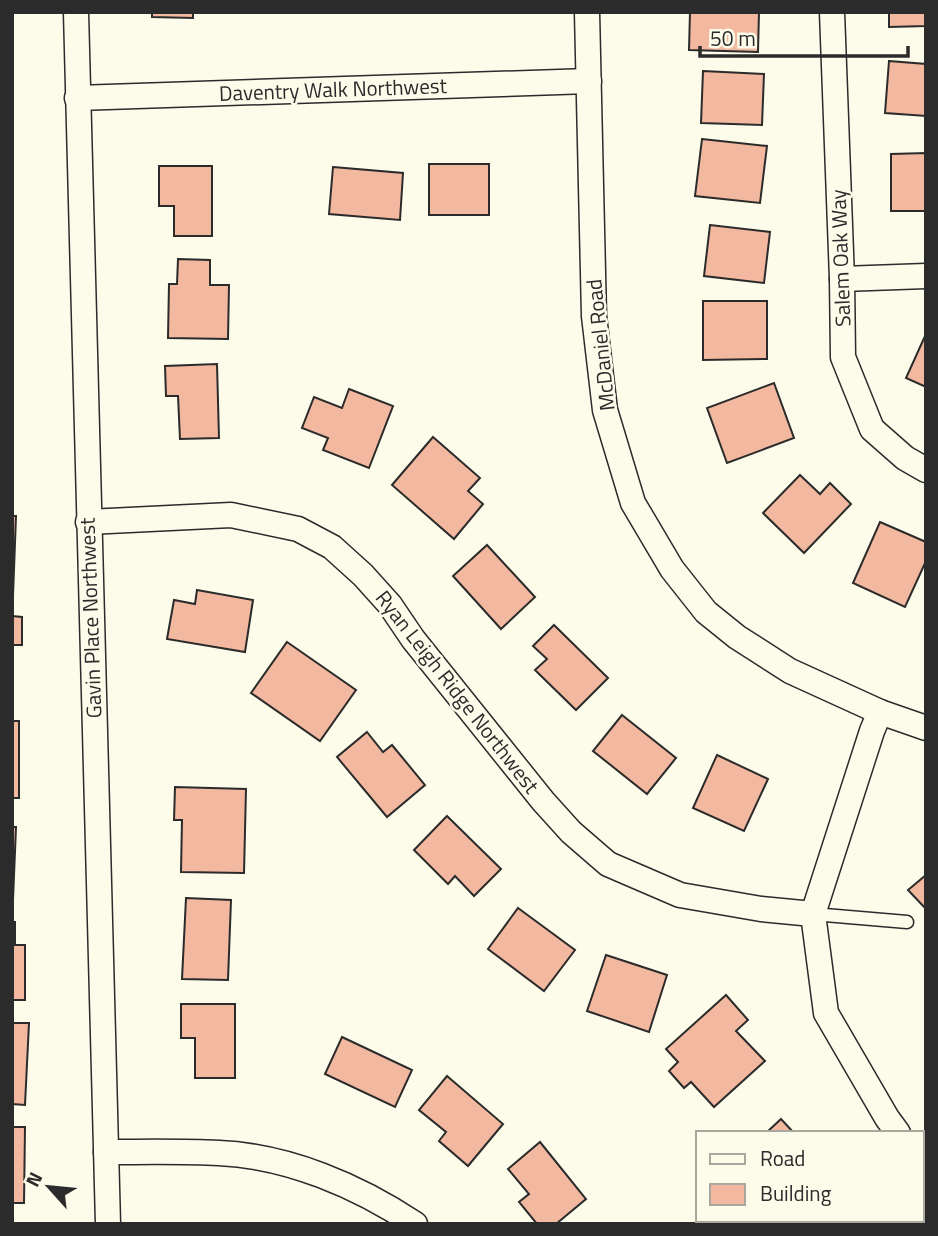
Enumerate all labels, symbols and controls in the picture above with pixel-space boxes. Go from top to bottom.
scale bar [700,14,908,58]
text: 50 m [710,22,756,54]
street label: Daventry Walk Northwest [218,69,448,109]
street label: Salem Oak Way [822,189,858,327]
street label: McDaniel Road [577,278,623,413]
street label: Gavin Place Northwest [70,517,109,719]
street label: Ryan Leigh Ridge Northwest [368,583,548,800]
legend [696,1131,924,1222]
text: Road [760,1142,805,1174]
north arrow [14,1152,84,1222]
text: N [17,1167,49,1192]
text: Building [760,1177,832,1209]

